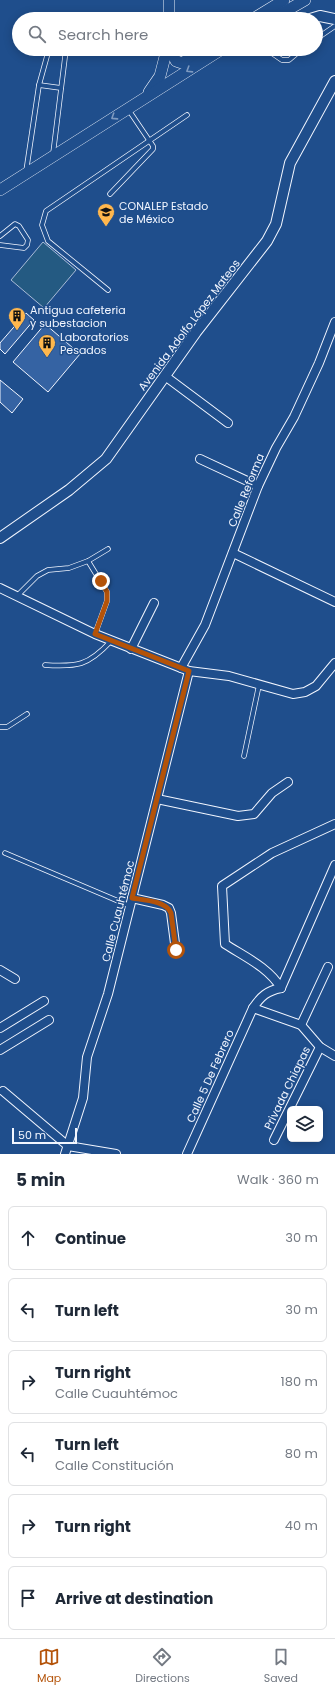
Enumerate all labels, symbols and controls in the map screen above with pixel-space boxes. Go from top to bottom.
search box [12,12,323,56]
icon: search [26,23,48,45]
text: Search here [58,24,148,45]
one-way arrow [186,65,193,72]
one-way arrow [111,112,118,120]
place label: CONALEP Estado de México [119,198,208,227]
school or university icon: CONALEP Estado de México [96,202,116,227]
street label: Avenida Adolfo López Mateos [134,256,244,394]
place label: Antigua cafeteria y subestacion [30,302,126,331]
building icon: Antigua cafeteria y subestacion [7,306,27,331]
place label: Laboratorios Pesados [60,329,129,358]
building icon: Laboratorios Pesados [37,333,57,358]
street label: Calle Reforma [224,451,268,529]
route end [92,572,110,590]
street label: Calle Cuauhtémoc [98,858,138,963]
route start [167,941,185,959]
street label: Calle 5 De Febrero [182,1027,238,1125]
street label: Privada Chiapas [260,1043,314,1132]
map controls [287,1106,323,1142]
button: layers [287,1106,323,1142]
scale bar [12,1126,77,1145]
text: 50 m [18,1127,46,1143]
text: 5 min [16,1168,65,1192]
text: Walk · 360 m [237,1170,319,1189]
icon: ahead [17,1227,39,1249]
text: Continue [55,1228,126,1249]
text: 30 m [285,1228,318,1247]
icon: left [17,1299,39,1321]
text: Turn left [55,1300,119,1321]
text: 30 m [285,1300,318,1319]
text: Turn right [55,1362,131,1383]
icon: right [17,1371,39,1393]
text: 180 m [281,1372,318,1391]
text: Calle Cuauhtémoc [55,1384,178,1403]
text: Turn left [55,1434,119,1455]
icon: left [17,1443,39,1465]
text: 80 m [285,1444,318,1463]
text: Calle Constitución [55,1456,174,1475]
icon: right [17,1515,39,1537]
text: Turn right [55,1516,131,1537]
text: 40 m [285,1516,318,1535]
icon: arrive [17,1587,39,1609]
text: Arrive at destination [55,1588,213,1609]
tab: Map [37,1646,61,1687]
tab: Directions [135,1646,190,1687]
tab: Saved [264,1646,298,1687]

